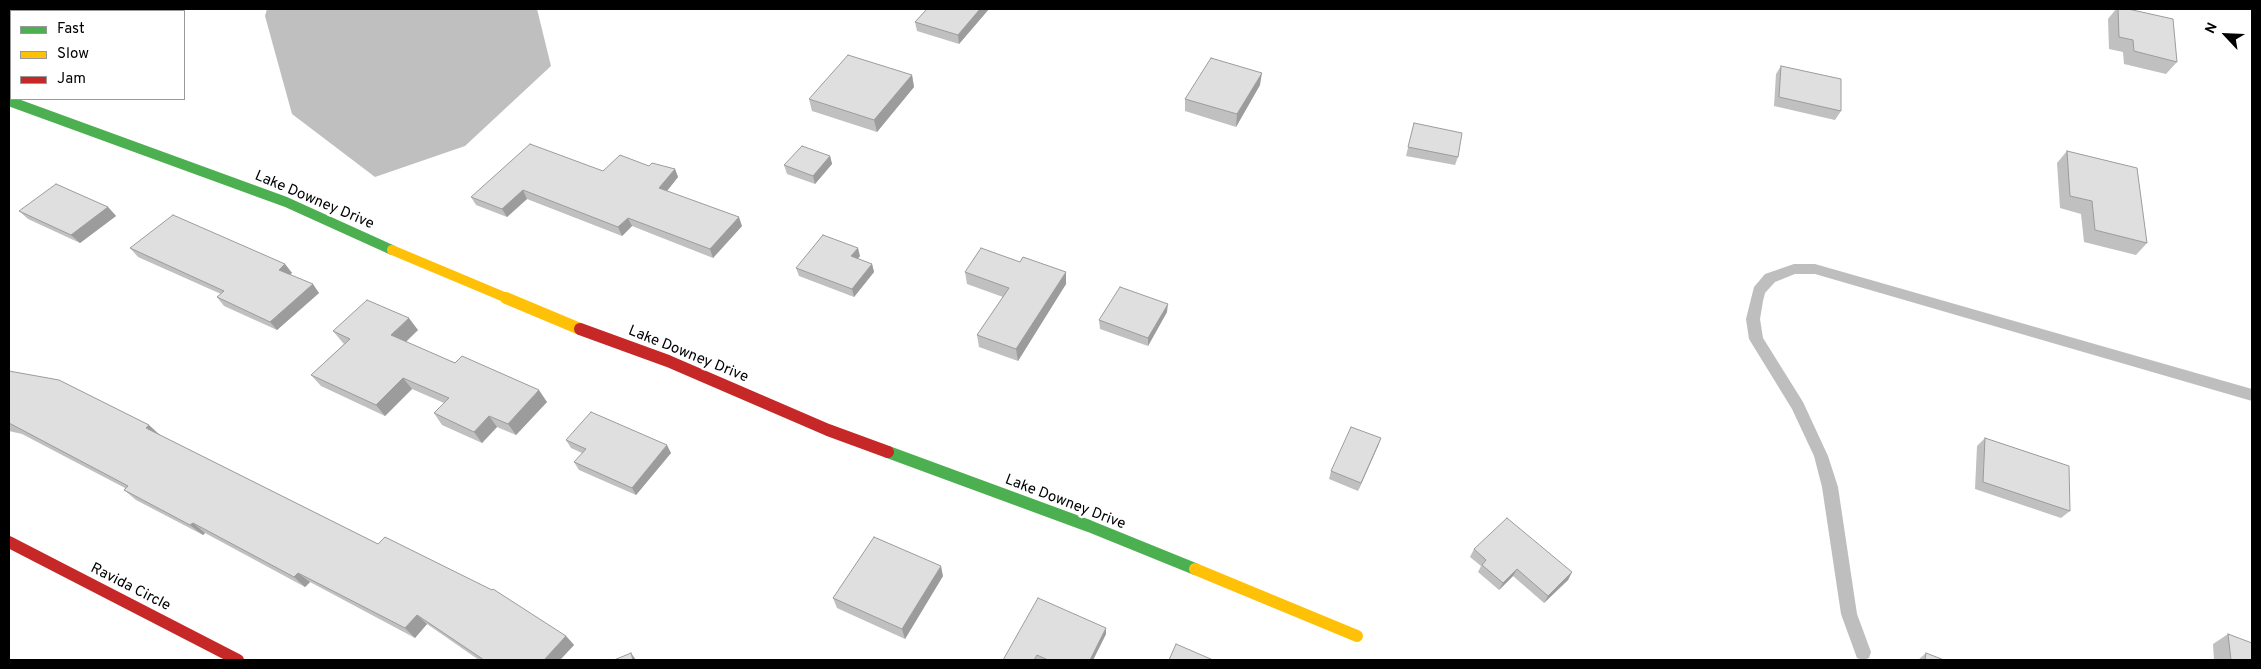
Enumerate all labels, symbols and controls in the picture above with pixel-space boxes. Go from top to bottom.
legend [10,10,185,100]
north arrow [2201,10,2251,60]
text: Fast [57,20,85,39]
text: N [2202,20,2222,37]
text: Slow [57,45,89,64]
text: Jam [57,70,86,89]
street label: Lake Downey Drive [252,168,376,234]
street label: Lake Downey Drive [625,323,751,387]
street label: Lake Downey Drive [1002,472,1128,534]
street label: Ravida Circle [87,560,173,616]

